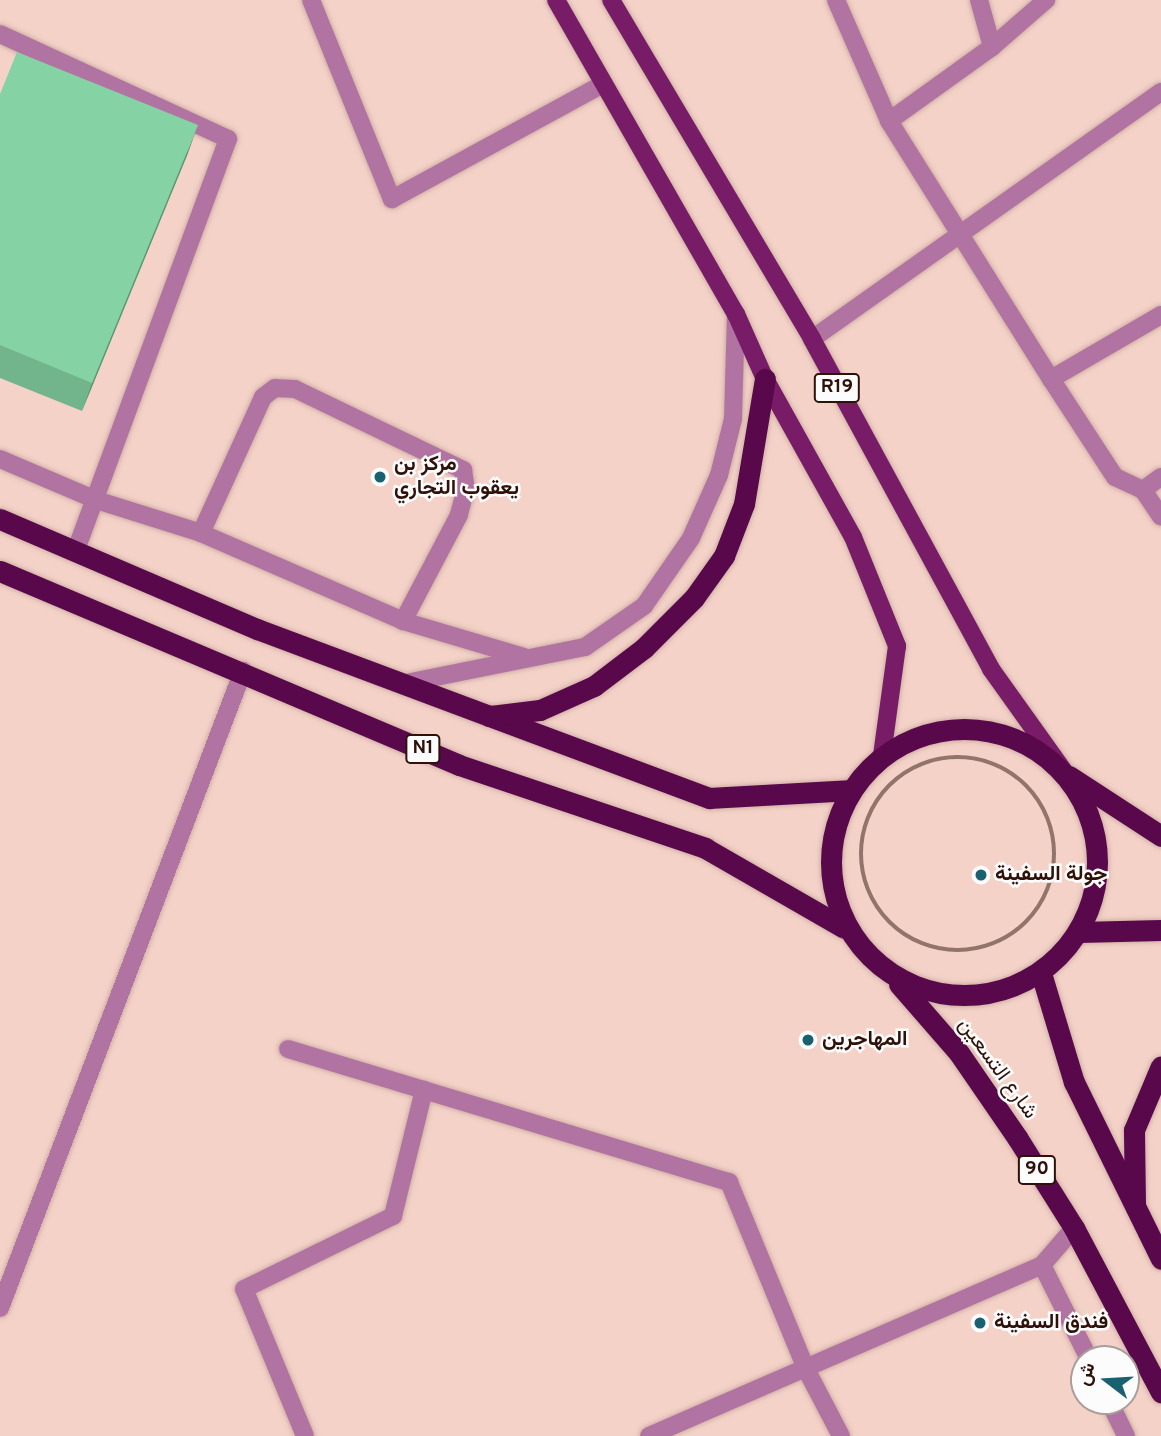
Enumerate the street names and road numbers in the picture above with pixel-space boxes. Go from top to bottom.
road number: R19 [812,372,862,404]
road number: N1 [404,734,442,764]
street label: شارع التسعين [952,1014,1042,1124]
road number: 90 [1018,1154,1056,1186]

